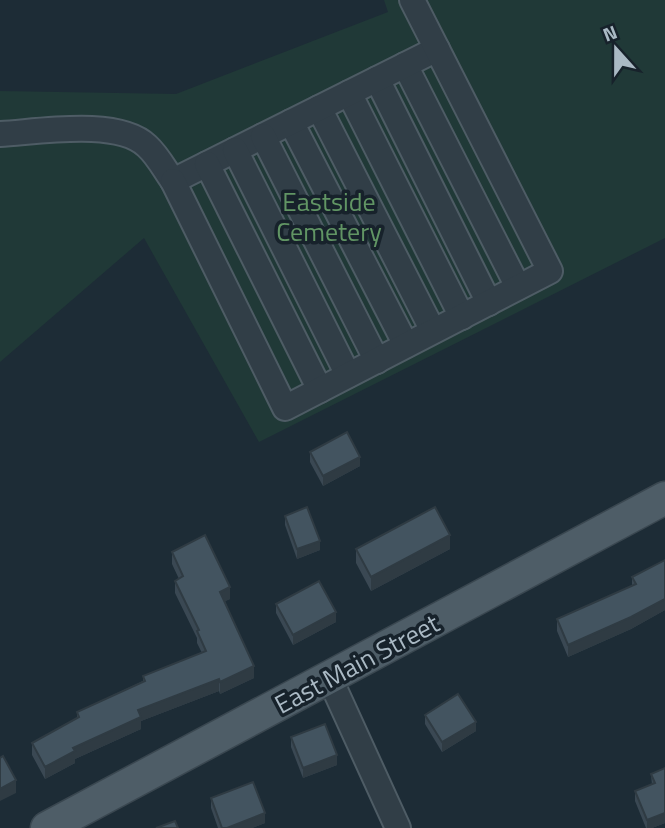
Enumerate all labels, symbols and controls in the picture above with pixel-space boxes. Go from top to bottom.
north arrow [581,14,651,84]
text: N [598,17,621,49]
park label: Eastside Cemetery [276,182,382,251]
street label: East Main Street [267,604,446,723]

